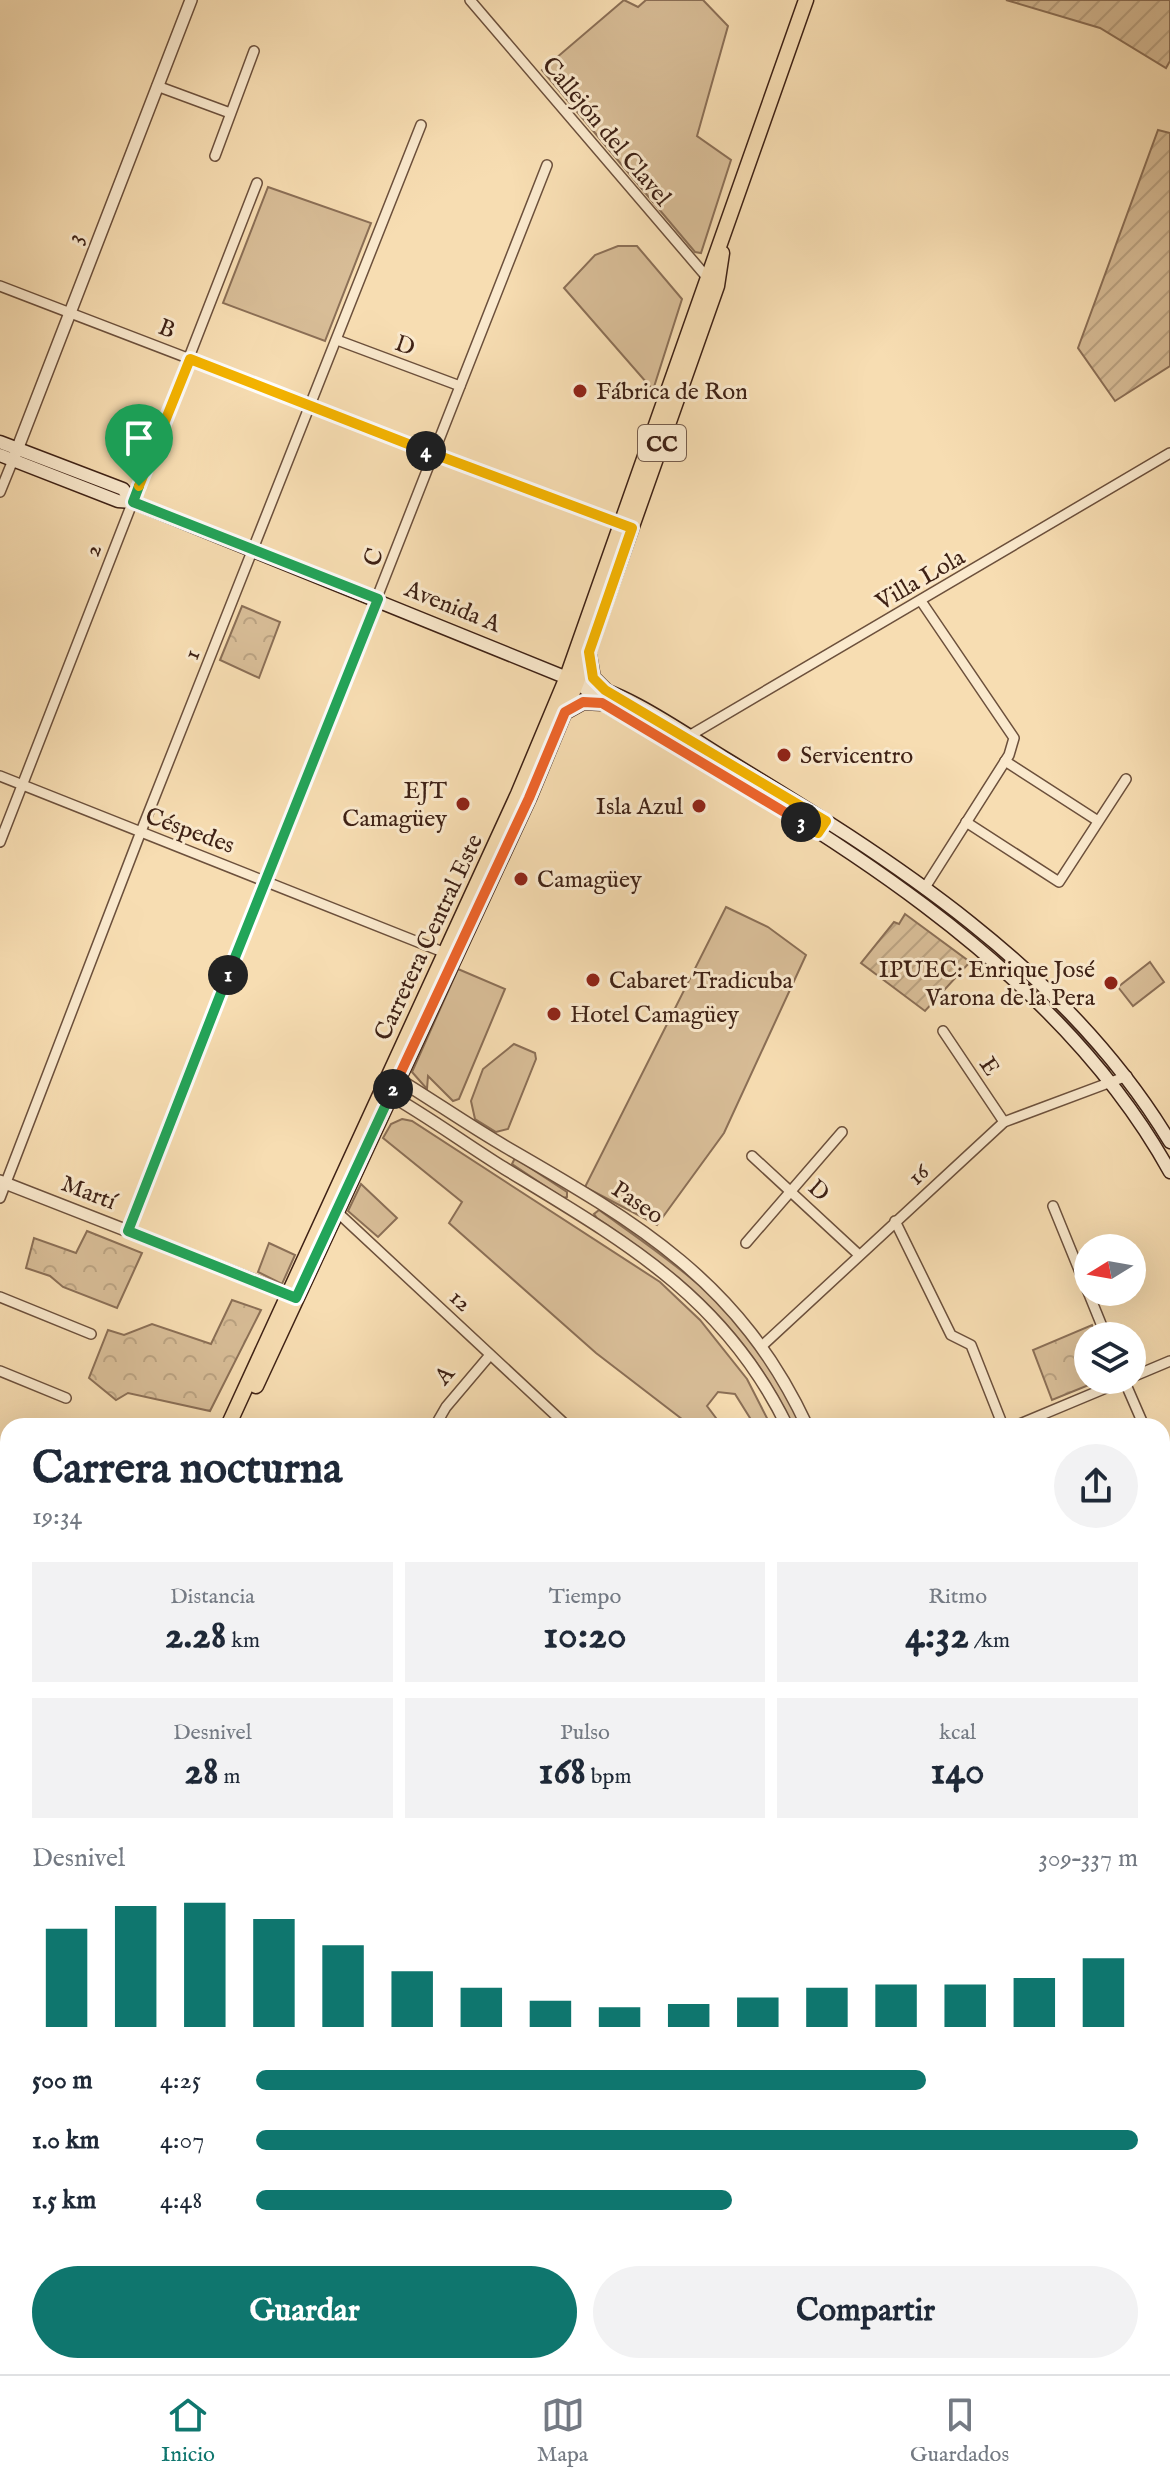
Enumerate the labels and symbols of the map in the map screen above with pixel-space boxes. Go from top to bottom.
street label: Callejón del Clavel [534,51,678,213]
street label: 3 [59,229,91,248]
street label: B [153,312,180,347]
street label: D [390,328,419,364]
place label: Fábrica de Ron [596,377,748,408]
marker: Fábrica de Ron [571,382,589,400]
pin [105,404,173,486]
road number: CC [638,425,686,461]
pin: 4 [406,431,446,471]
street label: 2 [77,540,110,561]
street label: Villa Lola [870,542,971,619]
street label: C [357,544,392,571]
street label: Avenida A [399,574,506,641]
street label: 1 [176,645,208,665]
place label: Servicentro [800,741,913,772]
marker: Servicentro [775,746,793,764]
place label: EJT Camagüey [342,776,448,835]
place label: Isla Azul [596,792,683,823]
marker: EJT Camagüey [454,795,472,813]
marker: Isla Azul [690,797,708,815]
street label: Céspedes [141,801,238,862]
pin: 3 [781,802,821,842]
street label: Carretera Central Este [368,829,491,1046]
place label: Camagüey [537,865,642,896]
marker: Camagüey [512,870,530,888]
pin: 1 [208,955,248,995]
place label: IPUEC: Enrique José Varona de la Pera [879,955,1096,1014]
place label: Cabaret Tradicuba [609,966,794,997]
marker: Cabaret Tradicuba [584,971,602,989]
marker: IPUEC: Enrique José Varona de la Pera [1102,974,1120,992]
place label: Hotel Camagüey [570,1000,739,1031]
marker: Hotel Camagüey [545,1005,563,1023]
street label: E [971,1051,1006,1082]
pin: 2 [373,1069,413,1109]
street label: 16 [902,1157,937,1193]
street label: Martí [57,1169,122,1219]
street label: D [800,1173,836,1209]
street label: Paseo [605,1175,669,1232]
north arrow [1074,1234,1146,1306]
street label: 12 [442,1283,478,1319]
street label: A [427,1359,463,1393]

